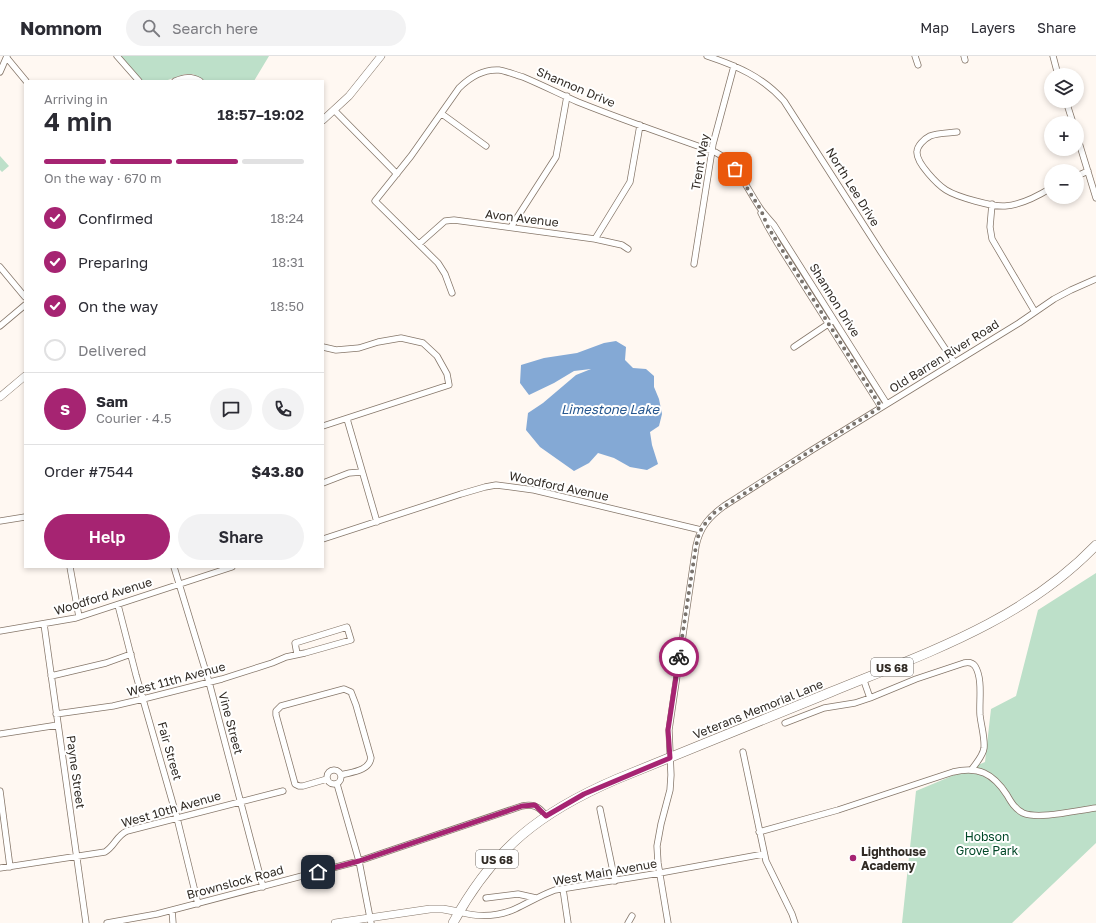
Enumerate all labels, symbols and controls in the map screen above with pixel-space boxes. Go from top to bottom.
search box [126,10,406,46]
text: Nomnom [20,16,102,39]
icon: search [140,17,162,39]
text: Search here [172,19,258,37]
text: Map [920,19,949,36]
text: Layers [971,19,1015,36]
text: Share [1037,19,1076,36]
street label: Shannon Drive [534,64,618,110]
map controls [1044,68,1084,204]
button: layers [1044,68,1084,108]
text: Arriving in [44,91,108,107]
text: 18:57–19:02 [217,105,304,123]
text: 4 min [44,106,112,137]
button: + [1044,116,1084,156]
street label: Trent Way [688,132,712,191]
street label: North Lee Drive [823,145,883,229]
pin [718,152,752,186]
icon: bag [724,158,746,180]
button: − [1044,164,1084,204]
text: On the way · 670 m [44,170,161,186]
street label: Avon Avenue [484,206,560,230]
icon: check [44,207,66,229]
text: Confirmed [78,209,153,227]
text: 18:24 [270,210,304,226]
icon: check [44,251,66,273]
text: Preparing [78,253,148,271]
text: 18:31 [272,254,304,270]
street label: Shannon Drive [806,260,864,340]
icon: check [44,295,66,317]
text: On the way [78,297,158,315]
text: 18:50 [270,298,304,314]
street label: Old Barren River Road [886,316,1002,396]
text: Delivered [78,341,146,359]
button: chat [210,388,252,430]
button: phone [262,388,304,430]
text: Sam [96,392,128,410]
text: S [60,400,70,418]
water label: Limestone Lake [561,401,661,417]
text: Courier · 4.5 [96,410,171,426]
text: Order #7544 [44,462,133,480]
text: $43.80 [251,462,304,480]
street label: Woodford Avenue [508,468,610,504]
button: Help [44,514,170,560]
button: Share [178,514,304,560]
street label: Woodford Avenue [52,574,154,618]
courier [659,637,699,677]
icon: bike [668,646,690,668]
road number: US 68 [871,658,913,676]
street label: West 11th Avenue [125,659,227,699]
street label: Veterans Memorial Lane [691,676,825,742]
street label: Vine Street [215,690,247,756]
street label: Fair Street [155,720,186,782]
street label: Payne Street [63,734,89,810]
street label: West 10th Avenue [119,788,223,830]
park label: Hobson Grove Park [956,829,1018,858]
place label: Lighthouse Academy [861,844,926,873]
road number: US 68 [476,850,518,868]
marker: Lighthouse Academy [848,853,858,863]
pin [301,855,335,889]
street label: West Main Avenue [552,855,658,889]
icon: home [307,861,329,883]
street label: Brownslock Road [185,862,285,902]

